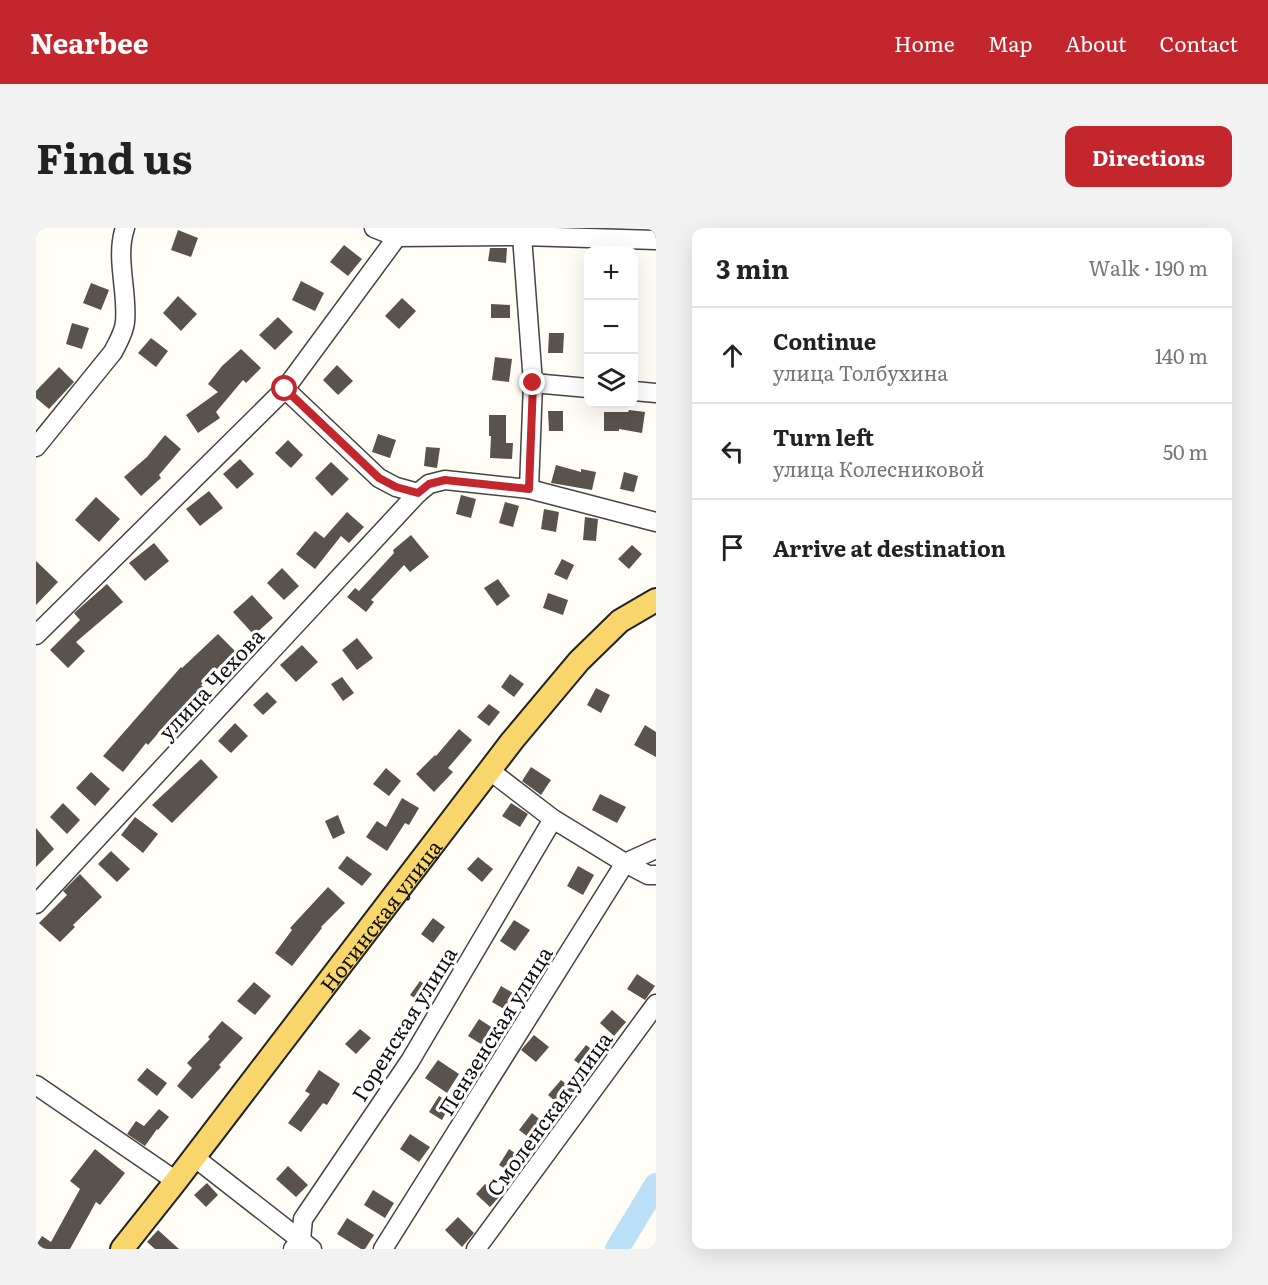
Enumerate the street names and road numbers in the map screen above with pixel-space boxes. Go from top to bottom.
street label: улица Чехова [150,620,270,746]
street label: Ногинская улица [311,831,448,997]
street label: Горенская улица [343,939,463,1106]
street label: Пензенская улица [429,939,559,1121]
street label: Смоленская улица [478,1024,619,1202]

